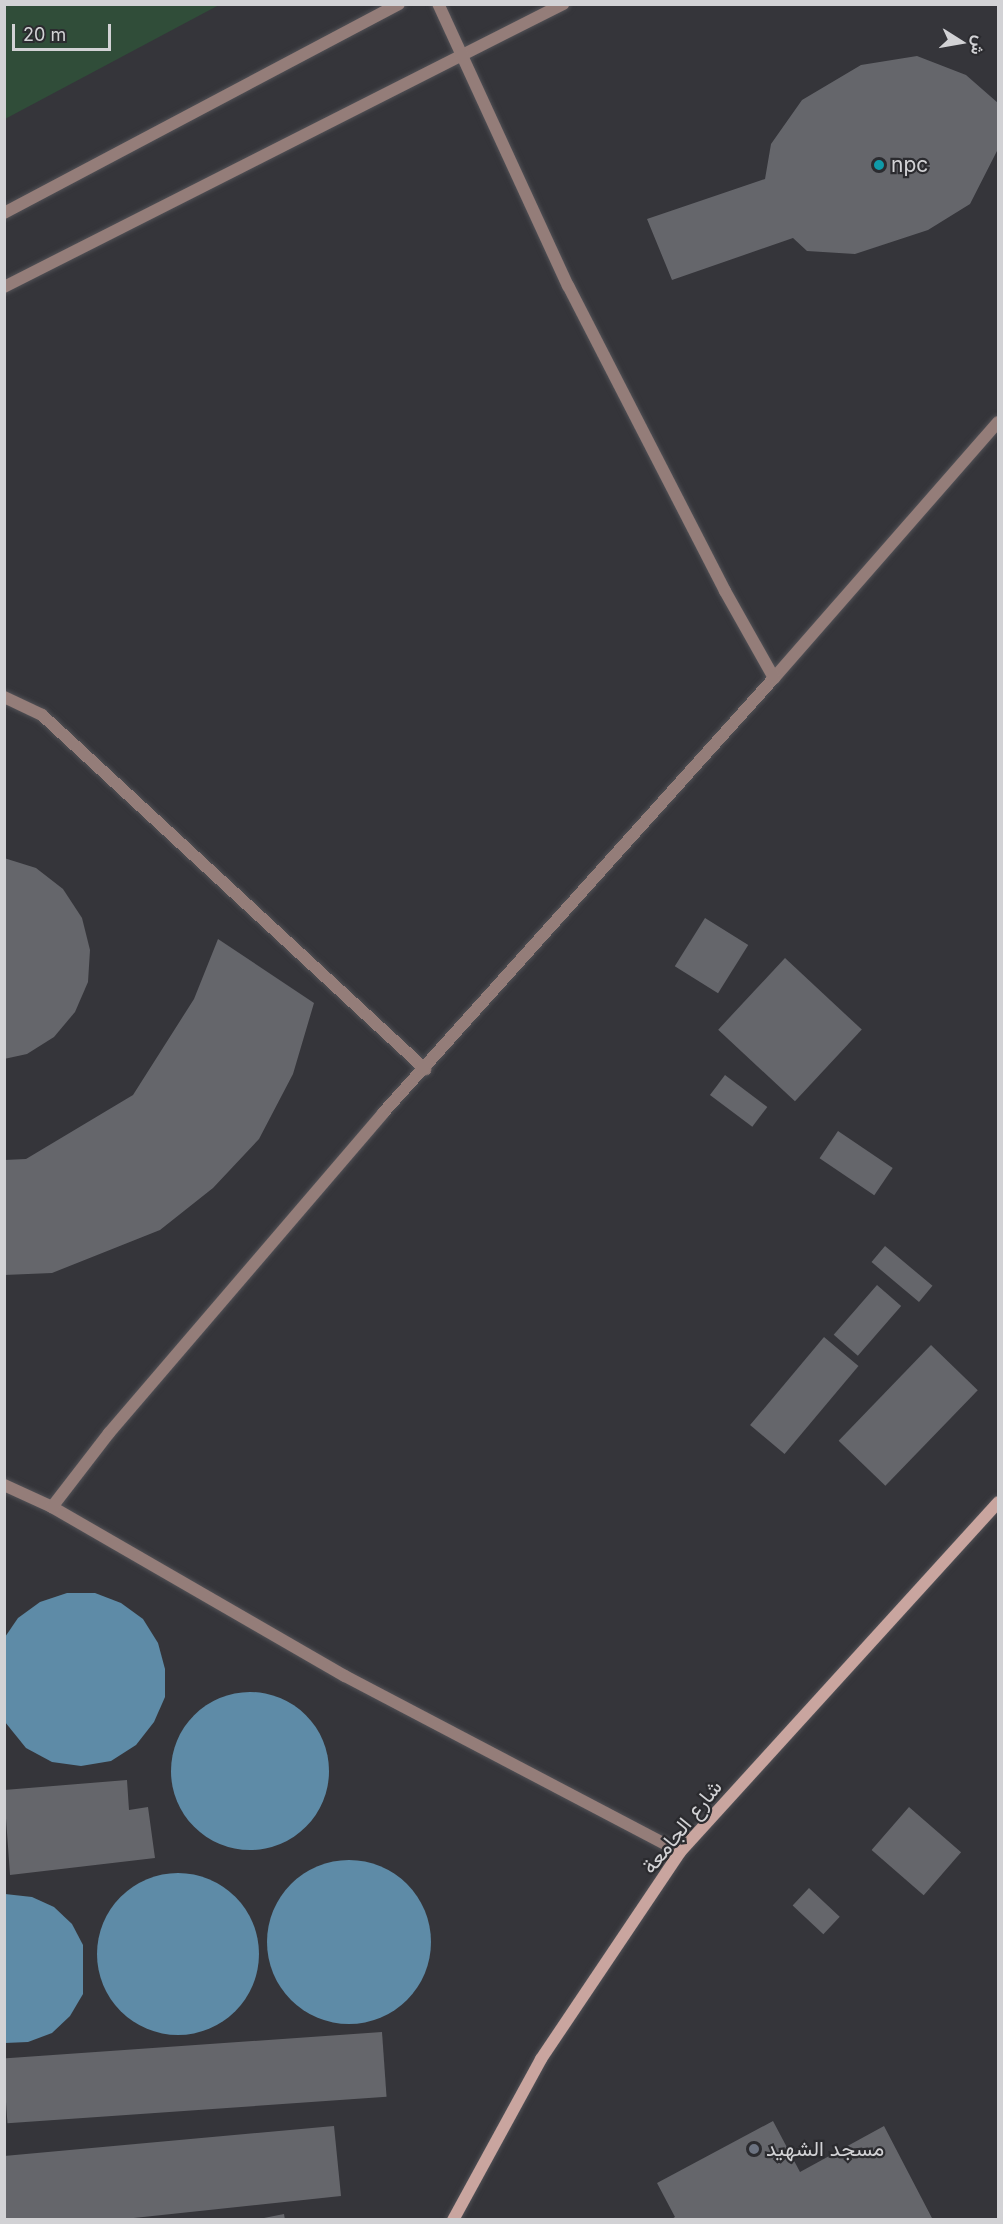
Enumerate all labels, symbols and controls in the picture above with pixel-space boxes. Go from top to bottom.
scale bar [15,12,114,50]
north arrow [931,12,991,72]
text: 20 m [23,24,66,45]
text: ش [967,34,990,57]
place label: npc [891,152,928,178]
marker: npc [872,158,886,172]
street label: شارع الجامعة [637,1775,727,1879]
place label: مسجد الشهيد [766,2136,884,2162]
marker: مسجد الشهيد [747,2142,761,2156]

